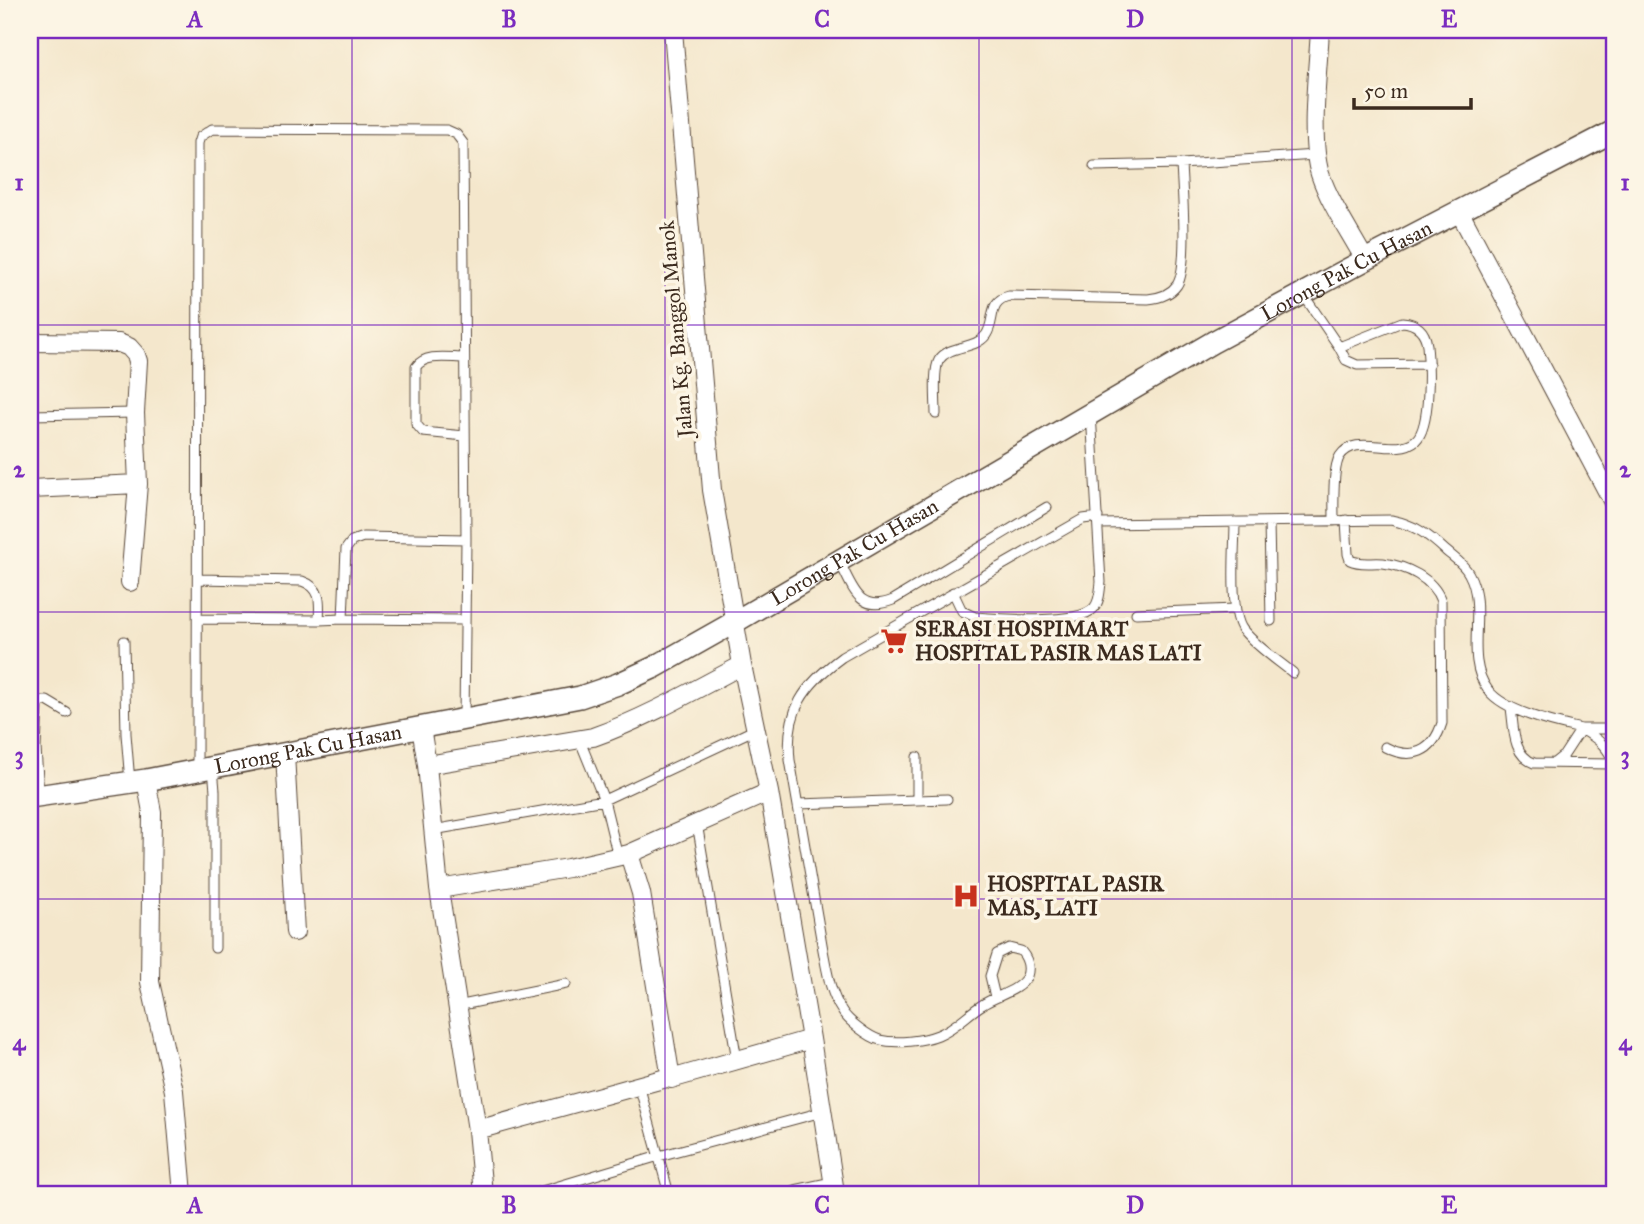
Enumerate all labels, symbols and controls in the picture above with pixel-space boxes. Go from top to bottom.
text: A [185,5,203,33]
text: B [501,5,517,33]
text: C [814,5,830,33]
text: D [1126,5,1144,33]
text: E [1441,5,1458,33]
scale bar [1354,66,1471,110]
text: 50 m [1364,78,1409,104]
text: 1 [14,168,24,196]
text: 1 [1620,168,1630,196]
street label: Lorong Pak Cu Hasan [1256,215,1436,327]
street label: Jalan Kg. Banggol Manok [654,219,699,441]
text: 2 [13,455,25,483]
text: 2 [1619,455,1631,483]
street label: Lorong Pak Cu Hasan [766,493,943,611]
place label: SERASI HOSPIMART HOSPITAL PASIR MAS LATI [915,616,1202,666]
supermarket icon: SERASI HOSPIMART HOSPITAL PASIR MAS LATI [879,626,909,656]
street label: Lorong Pak Cu Hasan [212,718,404,780]
text: 3 [14,741,24,770]
text: 3 [1620,741,1630,770]
place label: HOSPITAL PASIR MAS, LATI [987,871,1165,921]
hospital icon: HOSPITAL PASIR MAS, LATI [951,881,981,911]
text: 4 [13,1028,27,1056]
text: 4 [1619,1028,1633,1056]
text: A [185,1191,203,1219]
text: B [501,1191,517,1219]
text: C [814,1191,830,1219]
text: D [1126,1191,1144,1219]
text: E [1441,1191,1458,1219]

